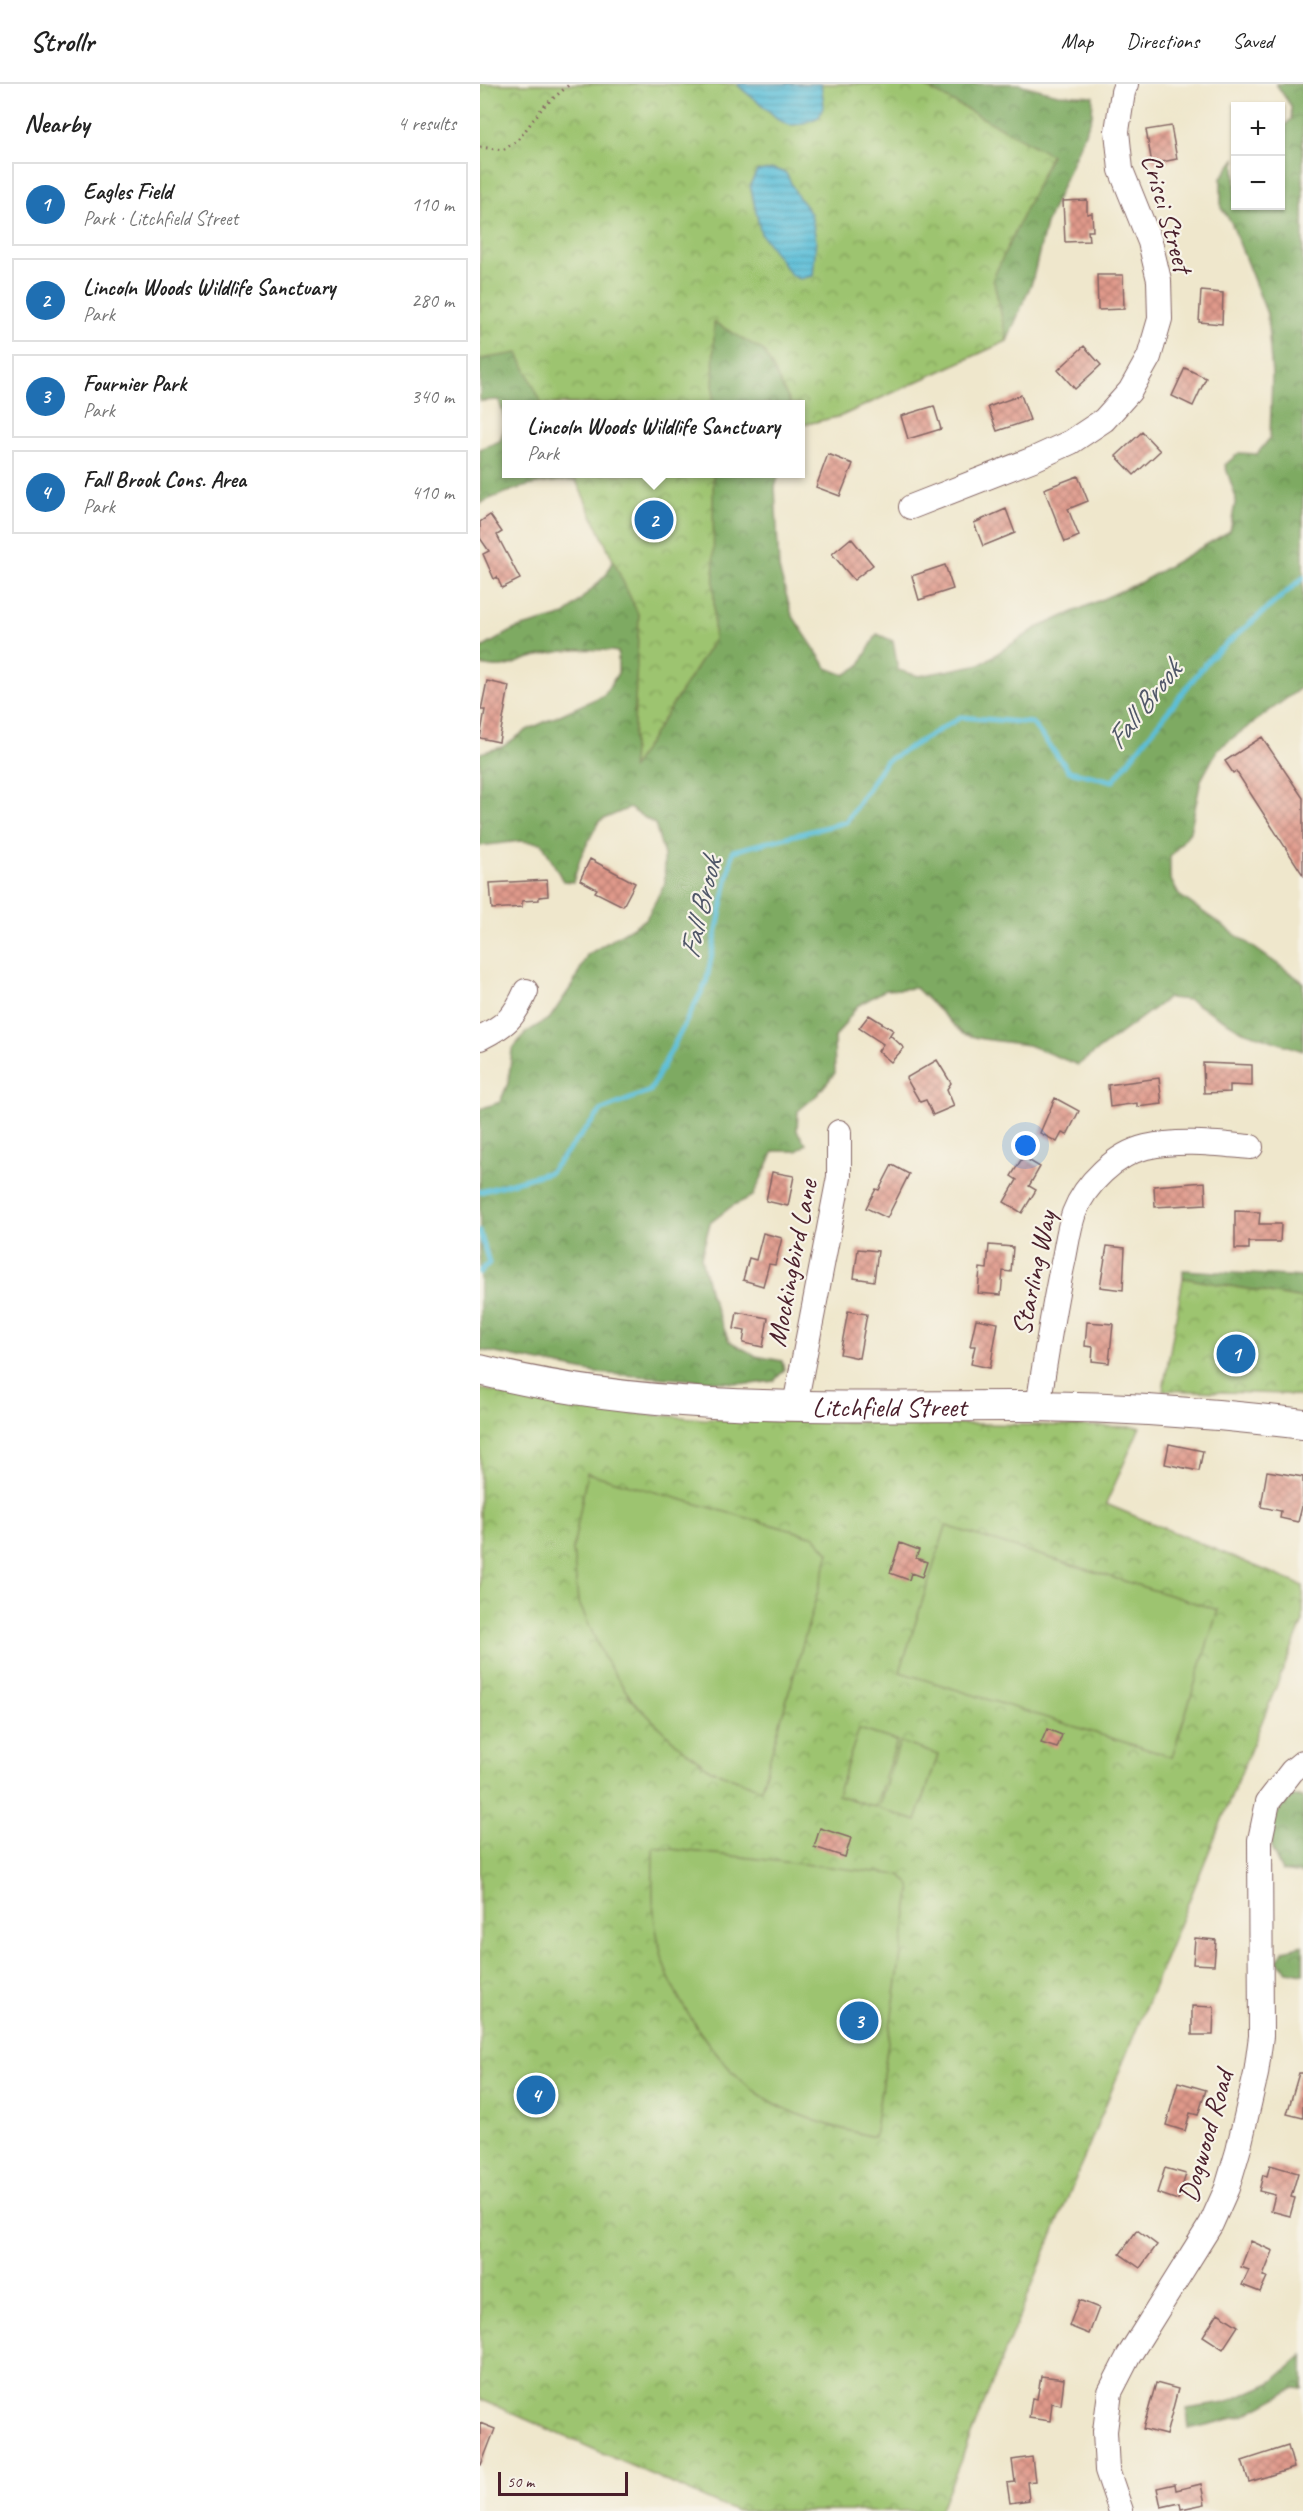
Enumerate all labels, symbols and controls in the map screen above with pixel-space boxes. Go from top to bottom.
text: Strollr [30,24,94,59]
text: Map [1061,28,1093,54]
text: Directions [1126,28,1199,54]
text: Saved [1232,28,1273,54]
map controls [1231,102,1285,210]
button: + [1231,102,1285,156]
text: Nearby [24,107,89,140]
text: 4 results [397,111,456,136]
street label: Crisci Street [1134,150,1202,280]
button: − [1231,156,1285,210]
text: Eagles Field [83,178,172,206]
text: 1 [41,192,50,217]
text: 110 m [411,192,454,217]
text: Park · Litchfield Street [83,206,238,231]
text: Lincoln Woods Wildlife Sanctuary [83,274,335,302]
text: 2 [41,288,50,313]
text: 280 m [411,288,454,313]
text: Park [83,302,115,327]
text: Fournier Park [83,370,186,398]
text: 3 [41,384,50,409]
text: 340 m [411,384,454,409]
text: Park [83,398,115,423]
popup [502,400,805,478]
text: Lincoln Woods Wildlife Sanctuary [527,413,780,441]
text: Park [527,441,559,466]
text: Fall Brook Cons. Area [83,466,246,494]
text: 4 [41,480,50,505]
text: 410 m [411,480,454,505]
text: Park [83,494,115,519]
pin: 2 [634,498,674,542]
water label: Fall Brook [1097,649,1192,757]
water label: Fall Brook [670,849,731,962]
your location [1011,1131,1040,1160]
street label: Mockingbird Lane [758,1175,825,1349]
street label: Starling Way [1003,1205,1064,1338]
pin: 1 [1216,1332,1256,1376]
street label: Litchfield Street [812,1389,969,1424]
pin: 3 [840,1998,878,2044]
street label: Dogwood Road [1170,2063,1242,2206]
pin: 4 [516,2072,556,2118]
scale bar [498,2469,628,2496]
text: 50 m [507,2472,534,2492]

